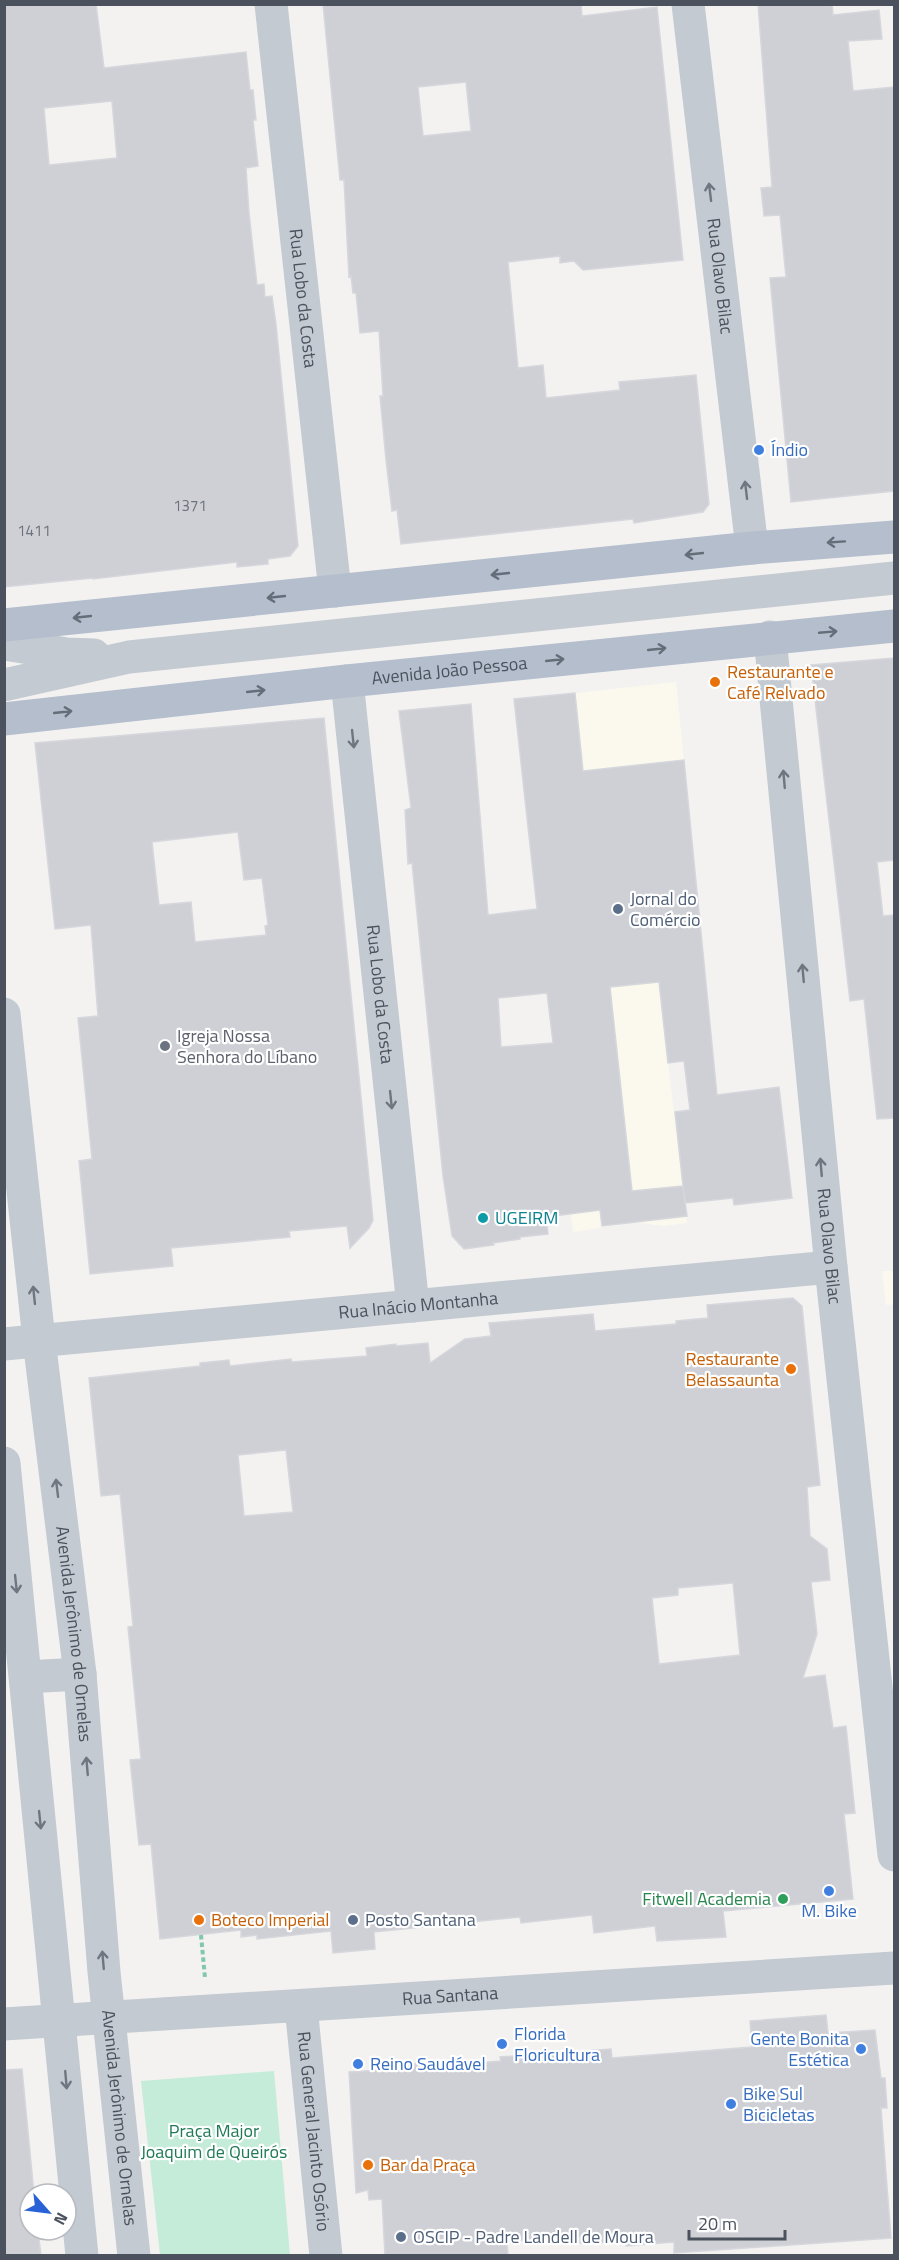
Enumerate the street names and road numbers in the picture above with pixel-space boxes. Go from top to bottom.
street label: Rua Olavo Bilac [700,217,741,336]
street label: Rua Lobo da Costa [283,227,325,369]
street label: Avenida João Pessoa [370,649,528,691]
street label: Rua Lobo da Costa [360,923,401,1065]
street label: Rua Olavo Bilac [810,1187,849,1306]
street label: Rua Inácio Montanha [337,1284,499,1326]
street label: Avenida Jerônimo de Ornelas [49,1524,99,1743]
street label: Rua Santana [401,1979,499,2012]
street label: Avenida Jerônimo de Ornelas [95,2008,145,2227]
street label: Rua General Jacinto Osório [291,2030,337,2233]

